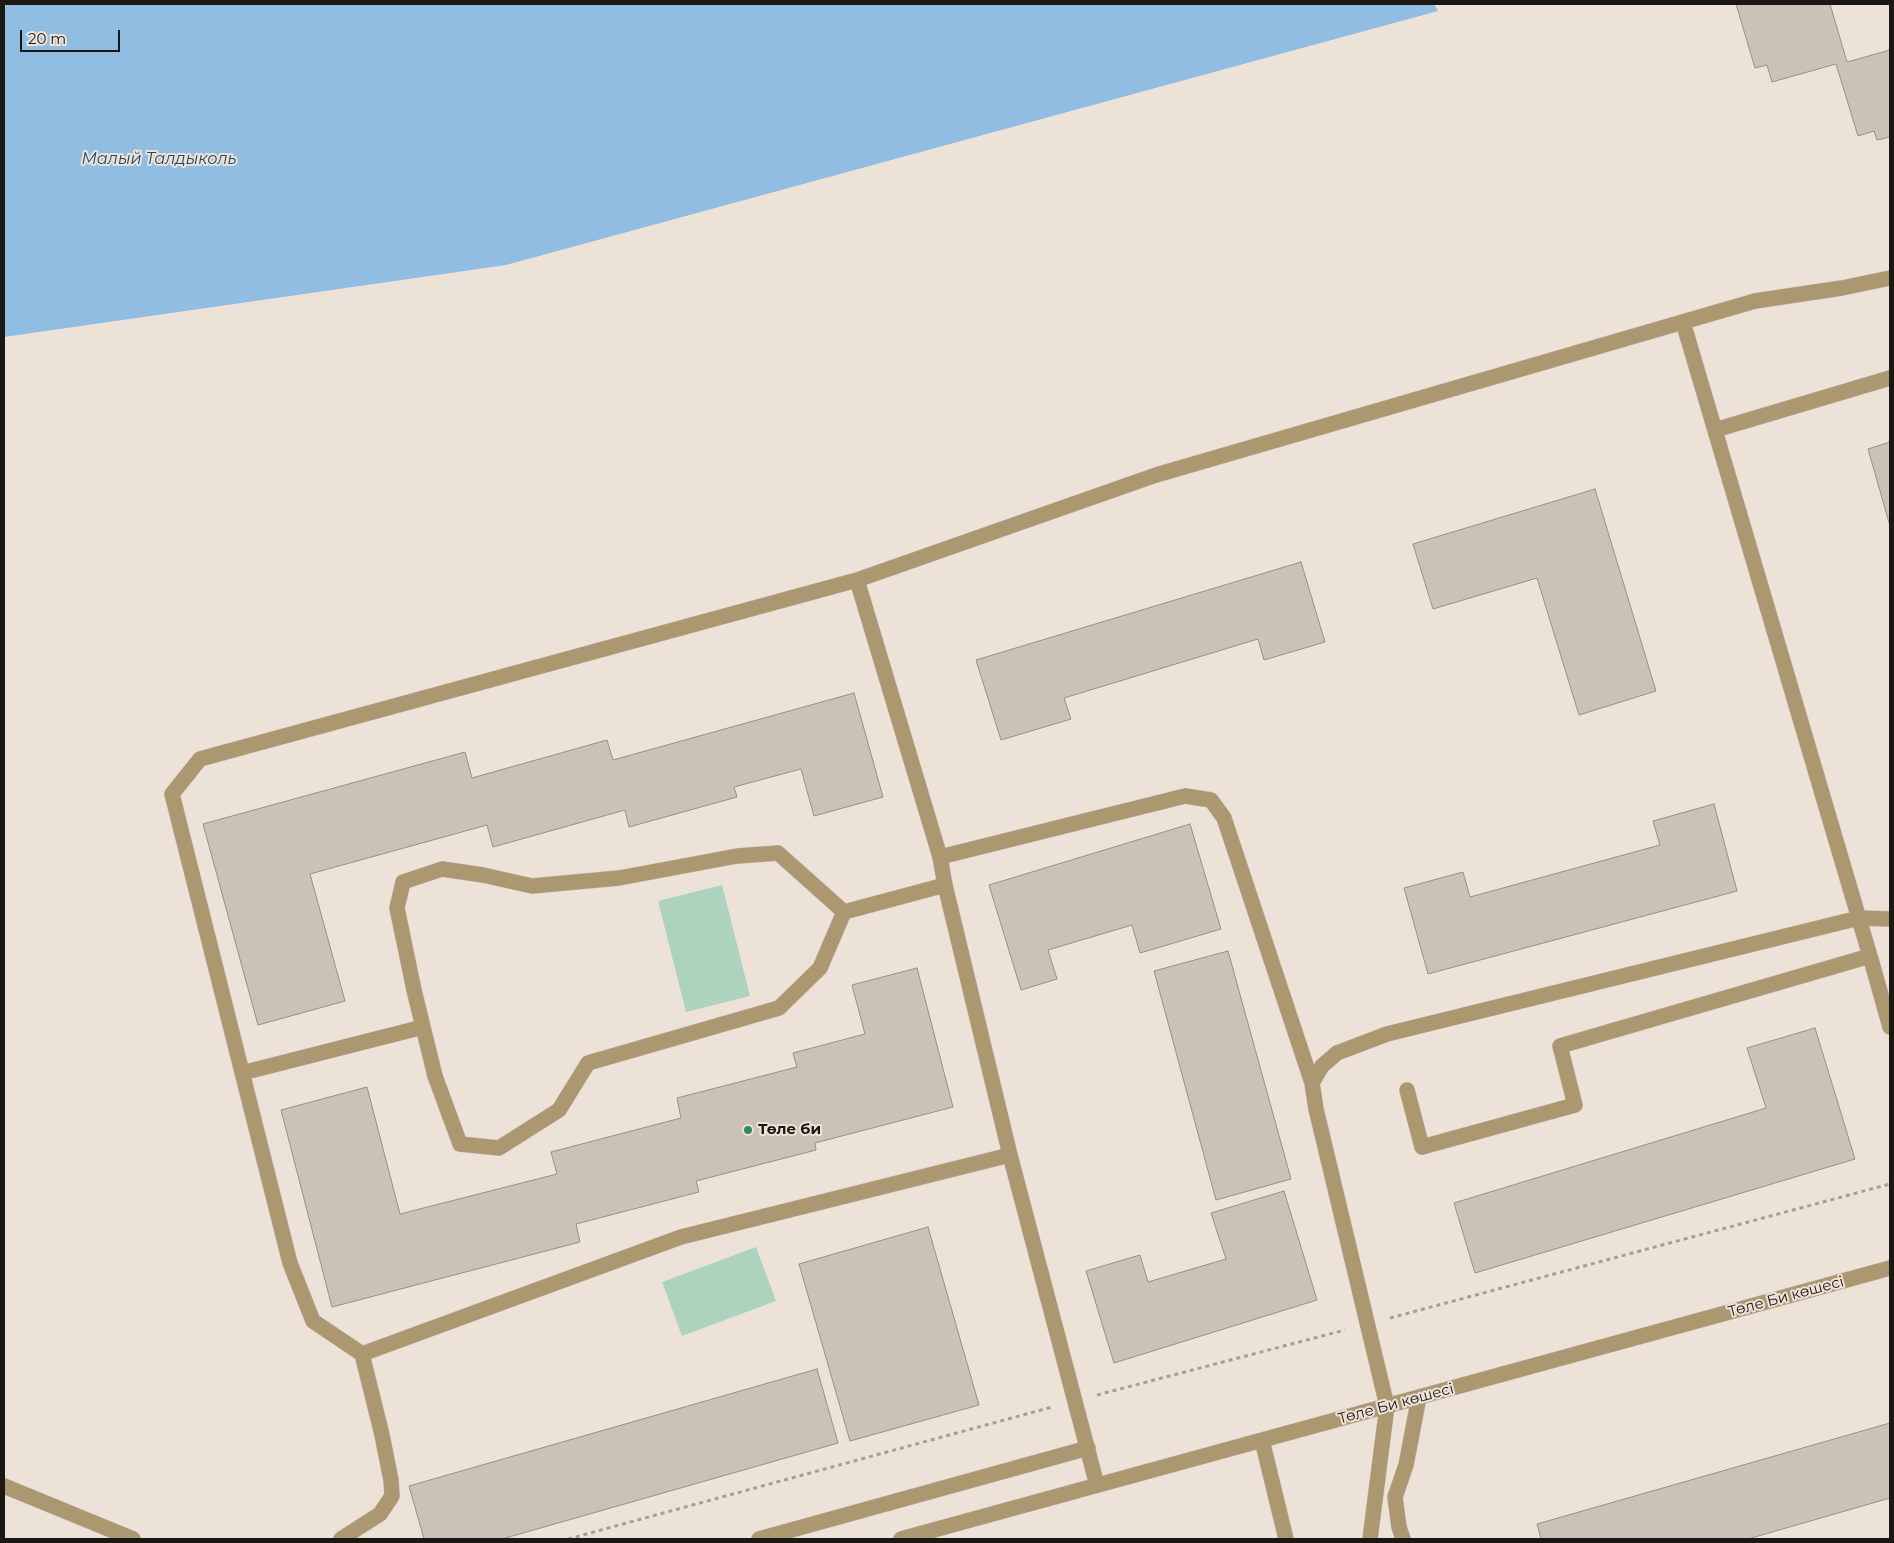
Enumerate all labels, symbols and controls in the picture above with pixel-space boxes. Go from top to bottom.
scale bar [22,20,122,52]
text: 20 m [28,29,66,48]
water label: Малый Талдыколь [81,149,237,169]
place label: Төле би [758,1121,821,1139]
marker: Төле би [742,1124,754,1136]
street label: Төле Би көшесі [1726,1273,1846,1321]
street label: Төле Би көшесі [1336,1380,1456,1428]

